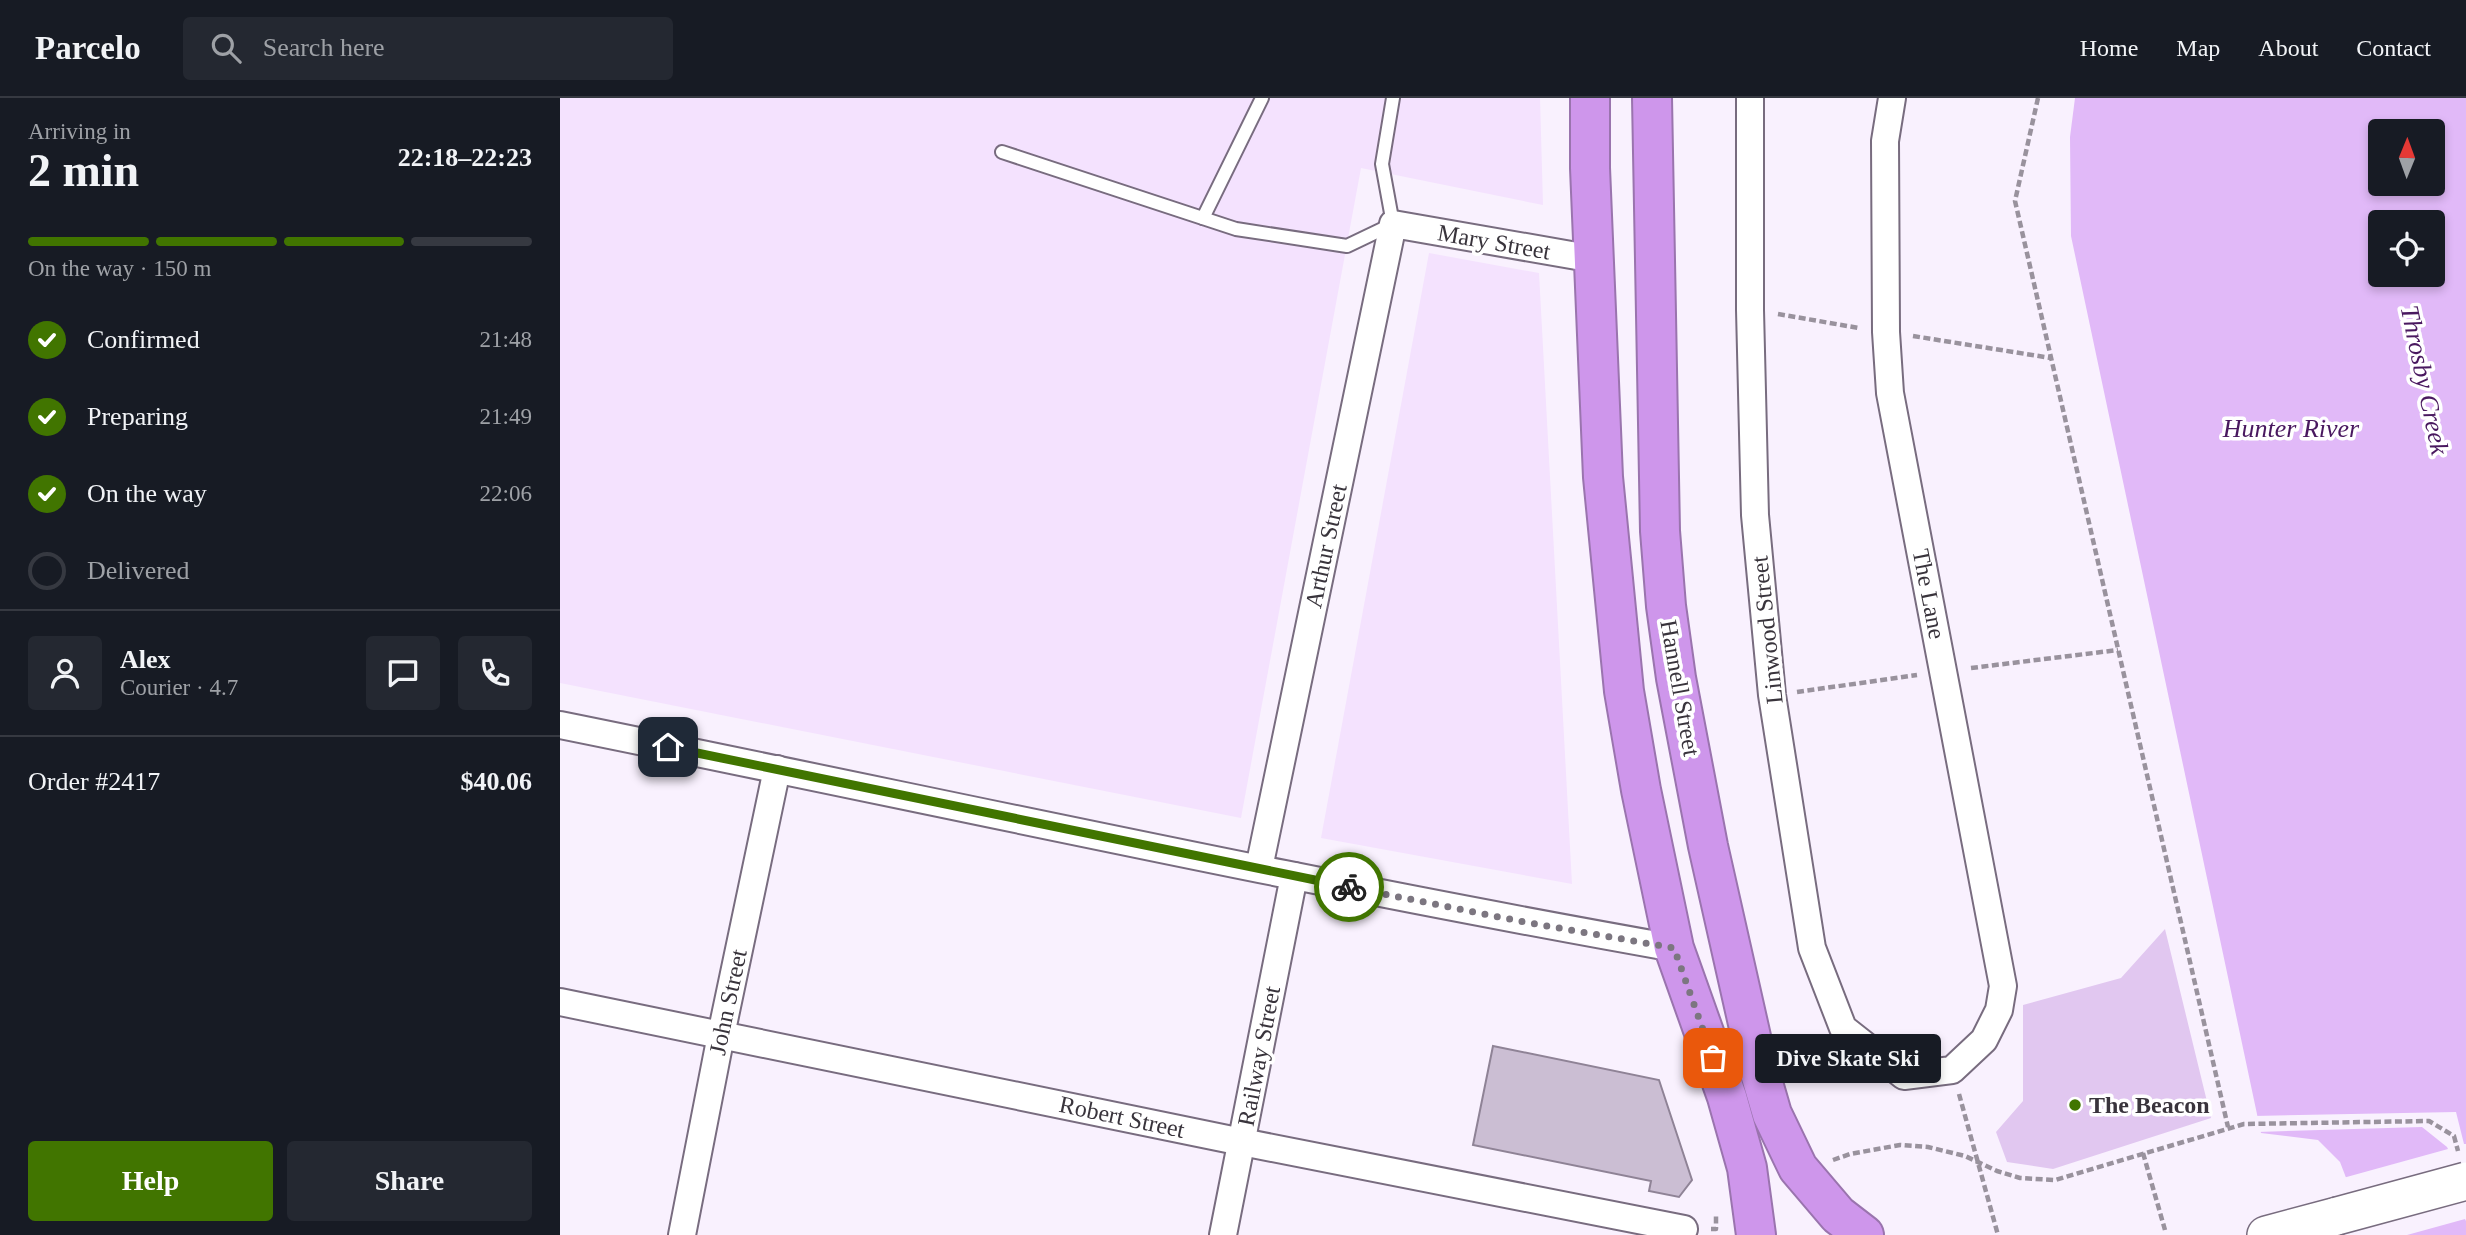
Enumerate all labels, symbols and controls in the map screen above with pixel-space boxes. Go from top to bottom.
search box [183,17,673,80]
icon: search [207,29,245,67]
text: Parcelo [35,30,141,66]
text: Search here [263,33,385,62]
text: Home [2080,35,2138,61]
text: Map [2176,35,2220,61]
text: About [2258,35,2318,61]
text: Contact [2356,35,2431,61]
text: Arriving in [28,119,131,144]
north arrow [2368,119,2445,196]
map controls [2368,119,2445,287]
text: 22:18–22:23 [398,143,532,172]
text: 2 min [28,145,139,196]
button: locate [2368,210,2445,287]
street label: Mary Street [1436,219,1553,265]
text: On the way · 150 m [28,256,211,281]
water label: Throsby Creek [2395,303,2455,458]
icon: check [28,321,66,359]
text: Confirmed [87,325,200,354]
text: 21:48 [480,327,532,352]
icon: check [28,398,66,436]
text: Preparing [87,402,188,431]
text: 21:49 [480,404,532,429]
water label: Hunter River [2222,414,2360,443]
icon: check [28,475,66,513]
text: On the way [87,479,207,508]
text: 22:06 [480,481,532,506]
street label: Arthur Street [1300,481,1352,610]
street label: The Lane [1908,547,1950,641]
street label: Linwood Street [1746,554,1788,705]
text: Delivered [87,556,190,585]
street label: Hannell Street [1655,618,1705,759]
button: person [28,636,102,710]
button: chat [366,636,440,710]
button: phone [458,636,532,710]
text: Alex [120,645,171,674]
text: Courier · 4.7 [120,675,238,700]
pin [638,717,698,777]
icon: home [649,728,687,766]
text: Order #2417 [28,767,160,796]
text: $40.06 [461,767,532,796]
courier [1314,852,1384,922]
icon: bike [1330,868,1368,906]
street label: John Street [704,946,752,1057]
street label: Railway Street [1233,984,1285,1128]
pin [1683,1028,1743,1088]
callout: Dive Skate Ski [1755,1034,1940,1082]
icon: bag [1694,1039,1732,1077]
text: Dive Skate Ski [1776,1046,1920,1071]
street label: Robert Street [1057,1091,1187,1143]
place label: The Beacon [2089,1092,2210,1118]
marker: The Beacon [2067,1097,2083,1113]
button: Help [28,1141,273,1221]
button: Share [287,1141,532,1221]

